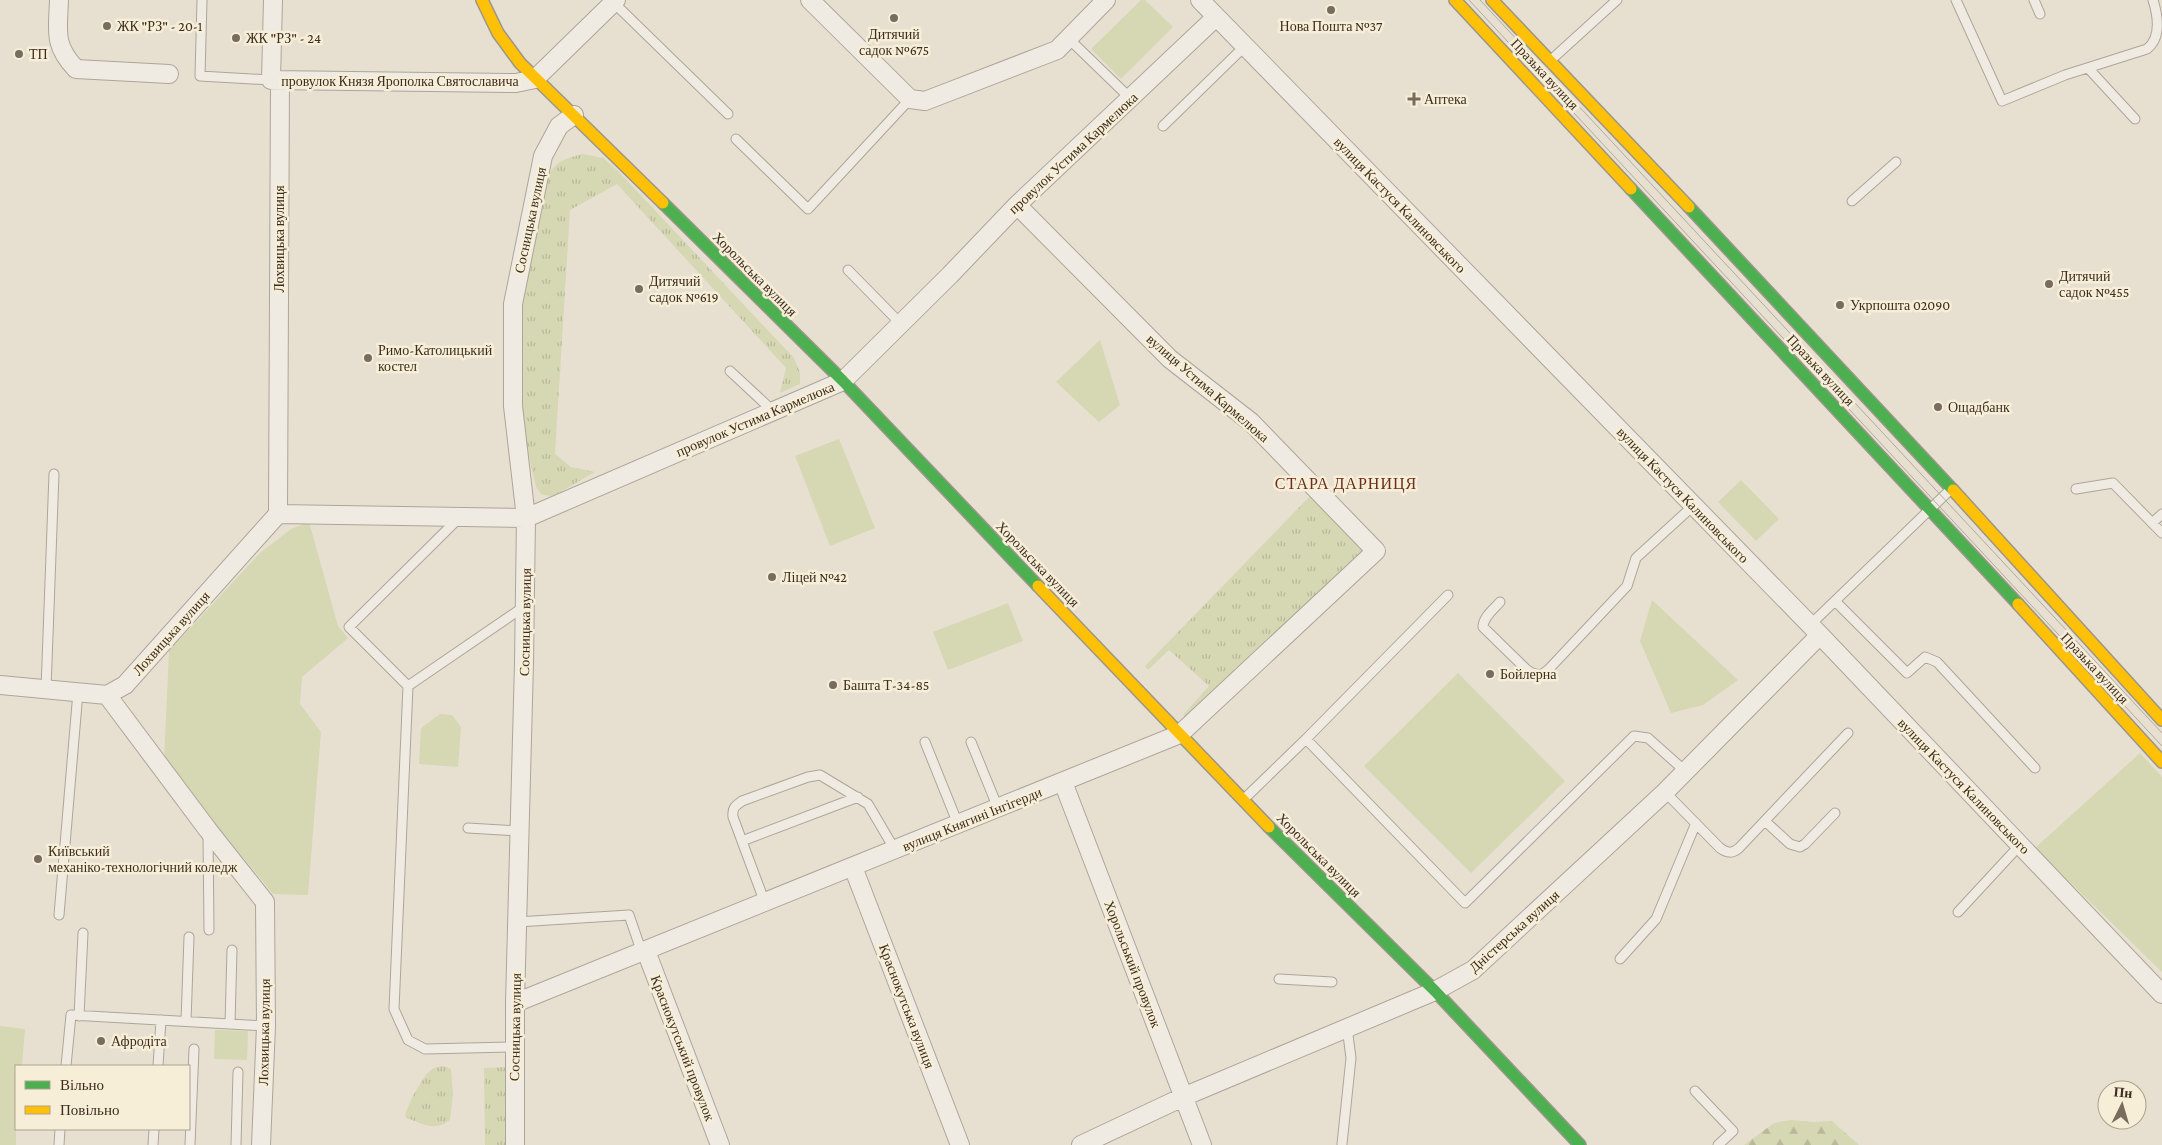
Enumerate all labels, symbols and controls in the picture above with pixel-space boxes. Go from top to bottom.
marker: Нова Пошта №37 [1325,4,1337,16]
marker: Дитячий садок №675 [888,12,900,24]
place label: ЖК "РЗ" - 20-1 [117,18,203,34]
place label: Нова Пошта №37 [1280,18,1383,34]
marker: ЖК "РЗ" - 20-1 [101,20,113,32]
place label: Дитячий садок №675 [859,26,929,58]
place label: ЖК "РЗ" - 24 [246,30,321,46]
marker: ЖК "РЗ" - 24 [230,32,242,44]
street label: Празька вулиця [1508,35,1582,113]
place label: ТП [29,46,48,62]
marker: ТП [13,48,25,60]
street label: провулок Князя Ярополка Святославича [281,73,520,89]
street label: провулок Устима Кармелюка [1005,88,1141,217]
place label: Аптека [1424,91,1468,107]
marker: Аптека [1408,93,1420,105]
street label: вулиця Кастуся Калиновського [1331,134,1469,276]
street label: Сосницька вулиця [511,165,549,275]
street label: Лохвицька вулиця [271,185,287,293]
street label: Хорольська вулиця [710,229,801,320]
place label: Дитячий садок №455 [2059,268,2129,300]
place label: Дитячий садок №619 [649,273,719,305]
marker: Дитячий садок №455 [2043,278,2055,290]
marker: Дитячий садок №619 [633,283,645,295]
place label: Укрпошта 02090 [1850,297,1950,313]
marker: Укрпошта 02090 [1834,299,1846,311]
street label: вулиця Устима Кармелюка [1144,331,1273,446]
street label: Празька вулиця [1784,331,1858,409]
place label: Римо-Католицький костел [378,342,493,374]
marker: Римо-Католицький костел [362,352,374,364]
street label: провулок Устима Кармелюка [673,378,837,460]
place label: Ощадбанк [1948,399,2010,415]
marker: Ощадбанк [1932,401,1944,413]
street label: вулиця Кастуся Калиновського [1614,424,1752,566]
district label: СТАРА ДАРНИЦЯ [1275,475,1417,493]
street label: Хорольська вулиця [993,518,1083,610]
street label: Сосницька вулиця [516,567,534,676]
place label: Ліцей №42 [782,569,847,585]
marker: Ліцей №42 [766,571,778,583]
street label: Лохвицька вулиця [129,587,213,678]
street label: Празька вулиця [2058,629,2132,707]
place label: Бойлерна [1500,666,1557,682]
marker: Бойлерна [1484,668,1496,680]
place label: Башта Т-34-85 [843,677,929,693]
marker: Башта Т-34-85 [827,679,839,691]
street label: вулиця Кастуся Калиновського [1895,715,2033,857]
street label: вулиця Княгині Інгігерди [900,783,1045,854]
street label: Хорольська вулиця [1274,810,1365,901]
place label: Київський механіко-технологічний коледж [48,843,238,875]
marker: Київський механіко-технологічний коледж [32,853,44,865]
street label: Дністерська вулиця [1466,886,1563,976]
street label: Хорольський провулок [1101,898,1165,1030]
street label: Краснокутська вулиця [876,941,938,1071]
street label: Сосницька вулиця [506,972,524,1081]
street label: Краснокутський провулок [648,973,718,1123]
street label: Лохвицька вулиця [255,978,273,1086]
place label: Афродіта [111,1033,168,1049]
marker: Афродіта [95,1035,107,1047]
legend [15,1065,190,1130]
text: Вільно [60,1077,104,1093]
north arrow [2097,1080,2147,1130]
text: Пн [2113,1083,2133,1101]
text: Повільно [60,1102,119,1118]

